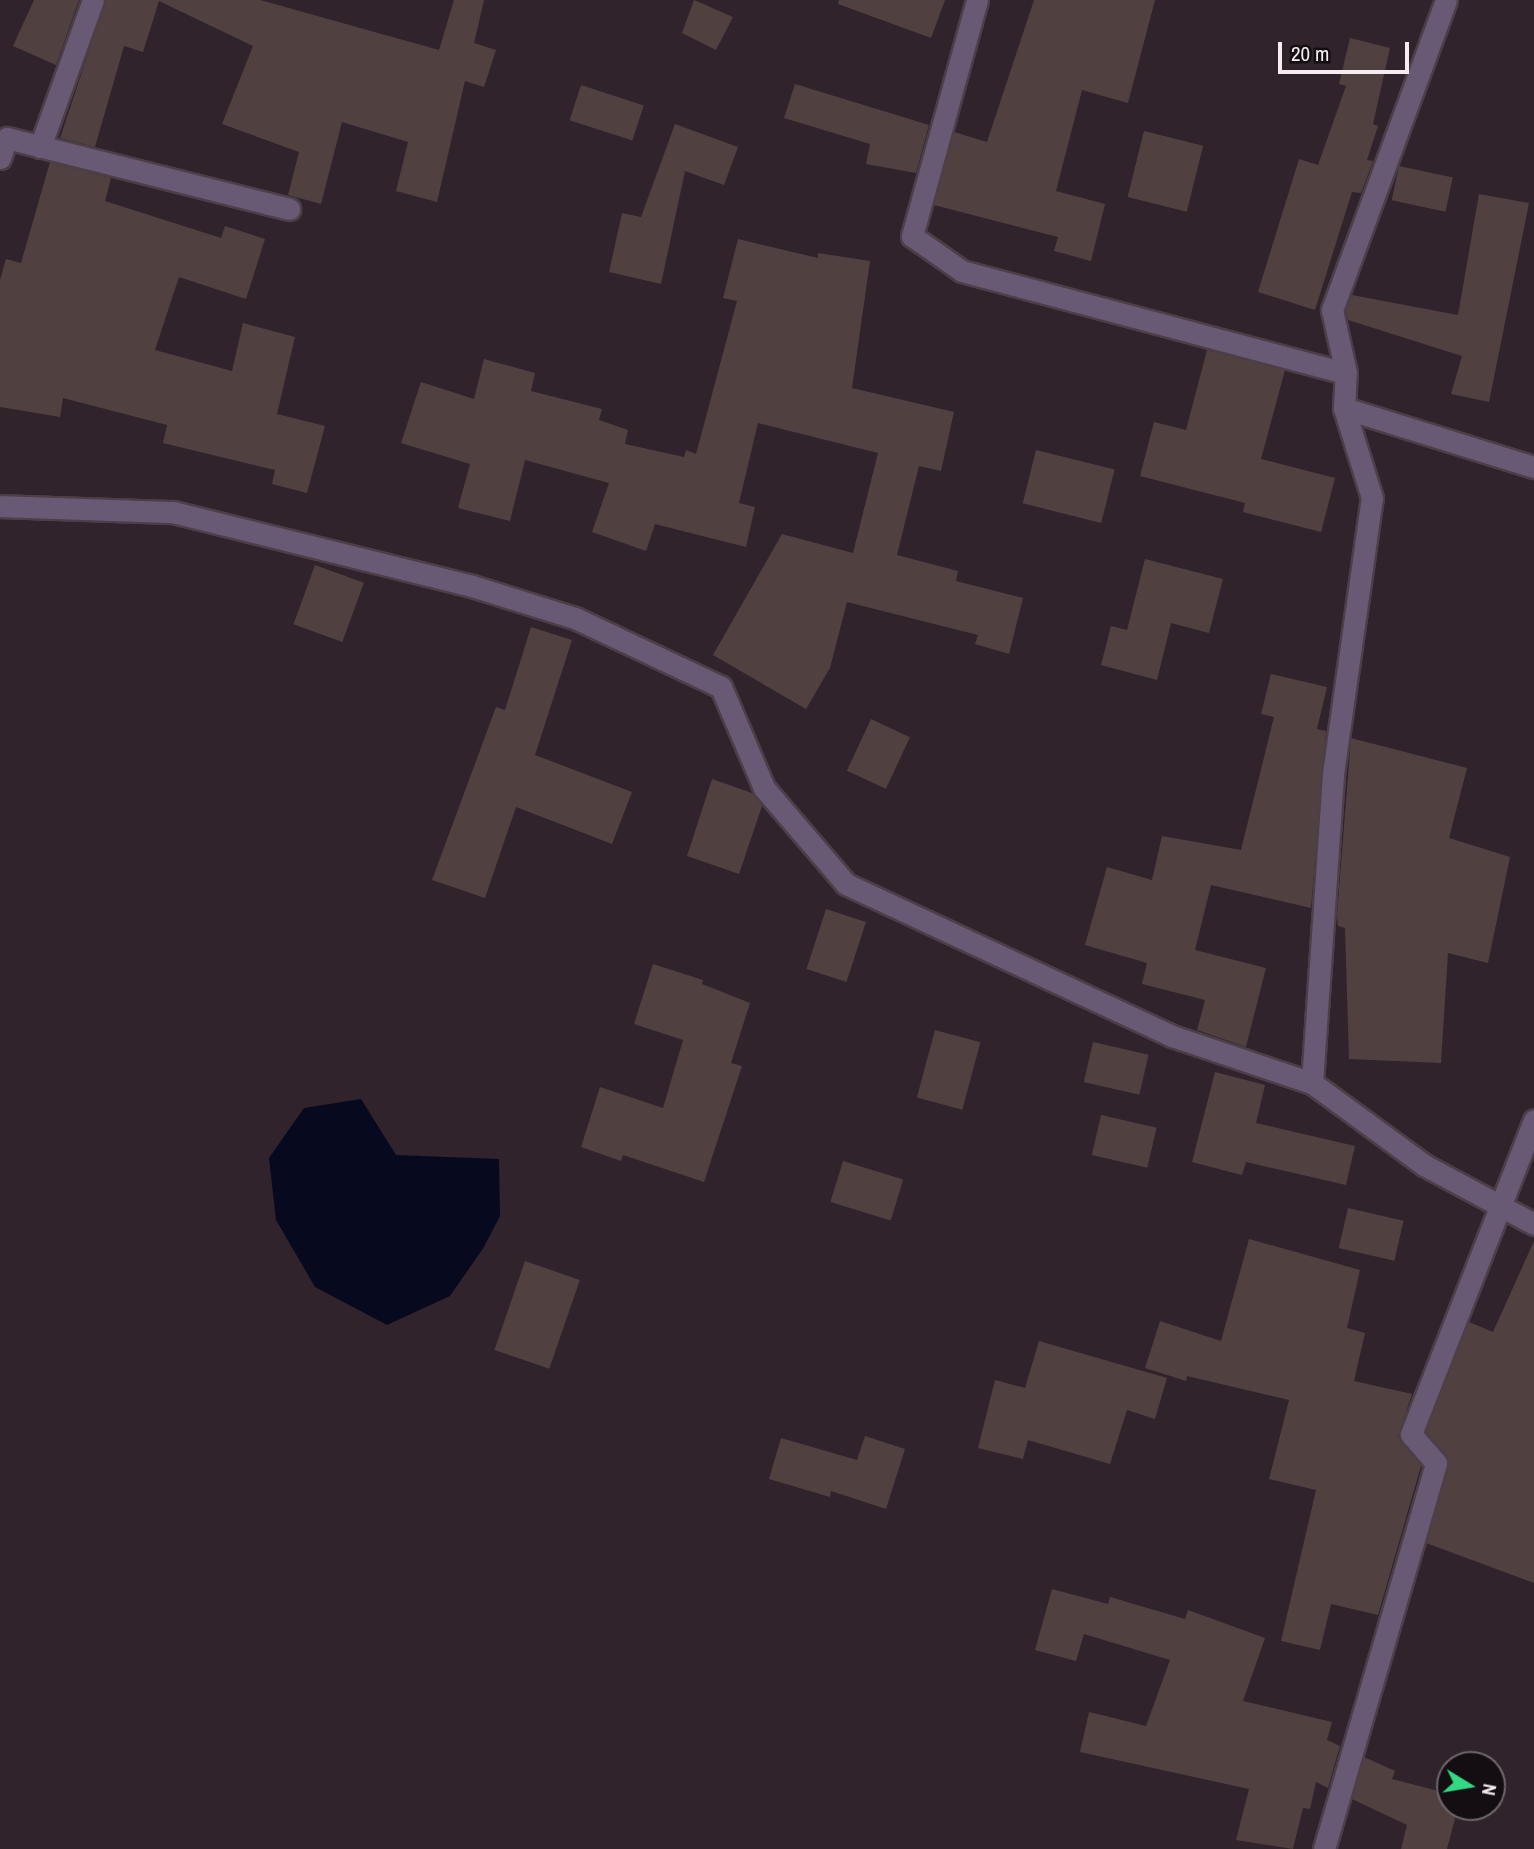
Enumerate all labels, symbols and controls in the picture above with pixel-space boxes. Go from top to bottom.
scale bar [1282,28,1413,72]
text: 20 m [1291,39,1329,68]
north arrow [1436,1751,1506,1821]
text: N [1476,1782,1503,1798]

